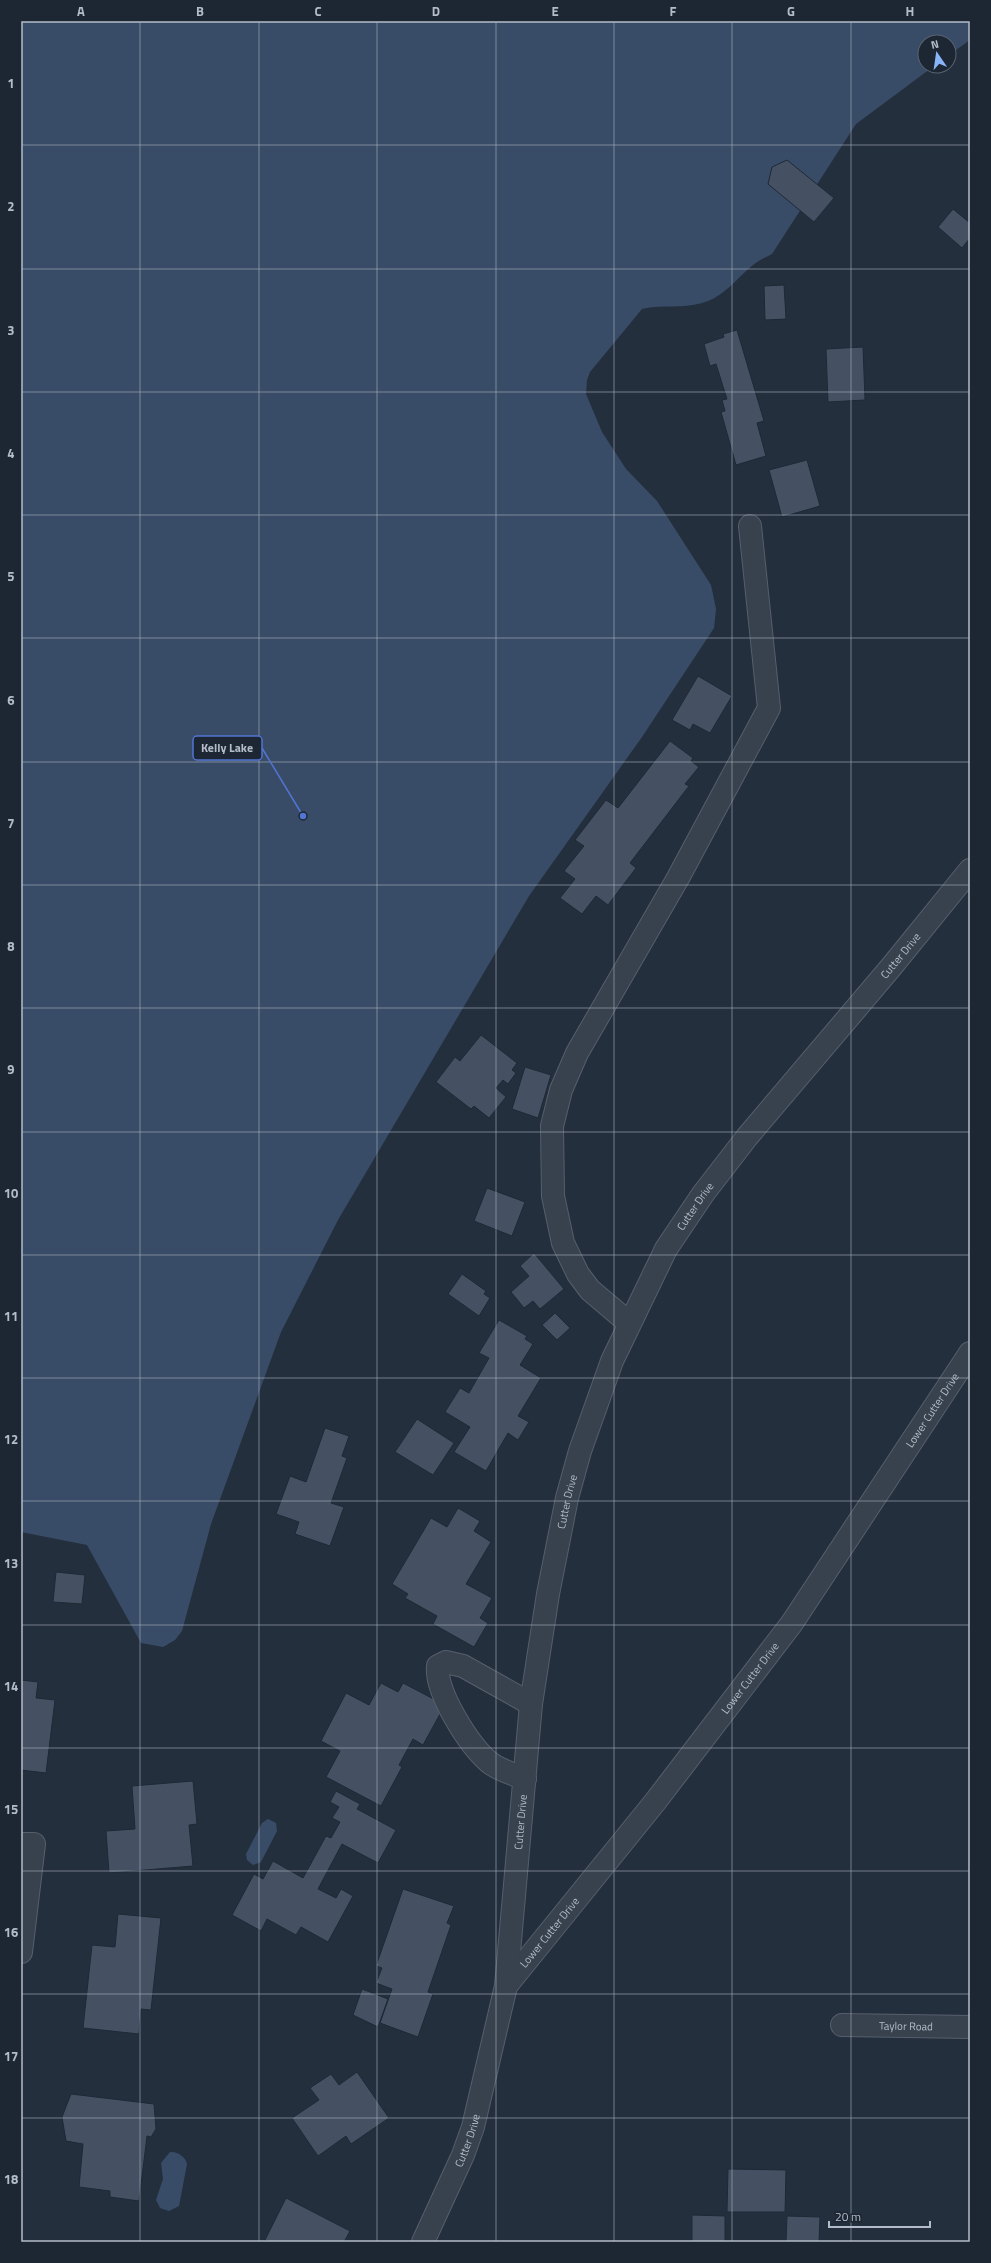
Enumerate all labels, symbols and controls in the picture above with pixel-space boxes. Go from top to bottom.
text: A [77,1,85,21]
text: B [196,1,204,21]
text: C [314,1,322,21]
text: D [432,1,440,21]
text: E [551,1,559,21]
text: F [670,1,677,21]
text: G [787,1,795,21]
text: H [906,1,914,21]
north arrow [917,34,957,74]
text: N [929,36,940,53]
text: 1 [7,73,15,93]
text: 2 [7,196,15,216]
text: 3 [7,320,15,340]
text: 4 [7,443,15,463]
text: 5 [7,566,15,586]
text: 6 [7,690,15,710]
callout: Kelly Lake [193,736,262,760]
text: Kelly Lake [201,738,253,757]
text: 7 [7,813,15,833]
street label: Cutter Drive [877,929,924,982]
text: 8 [7,936,15,956]
text: 9 [7,1059,15,1079]
street label: Cutter Drive [673,1178,718,1233]
text: 10 [4,1183,18,1203]
text: 11 [4,1306,18,1326]
street label: Lower Cutter Drive [902,1369,963,1451]
text: 12 [4,1429,18,1449]
street label: Cutter Drive [553,1472,581,1530]
text: 13 [4,1553,18,1573]
street label: Lower Cutter Drive [717,1638,783,1717]
text: 14 [4,1676,18,1696]
street label: Cutter Drive [510,1793,531,1850]
text: 15 [4,1799,18,1819]
street label: Lower Cutter Drive [516,1893,583,1971]
text: 16 [4,1922,18,1942]
street label: Taylor Road [879,2018,933,2034]
text: 17 [4,2046,18,2066]
street label: Cutter Drive [451,2112,484,2170]
text: 18 [4,2169,18,2189]
scale bar [829,2203,930,2229]
text: 20 m [835,2207,861,2226]

